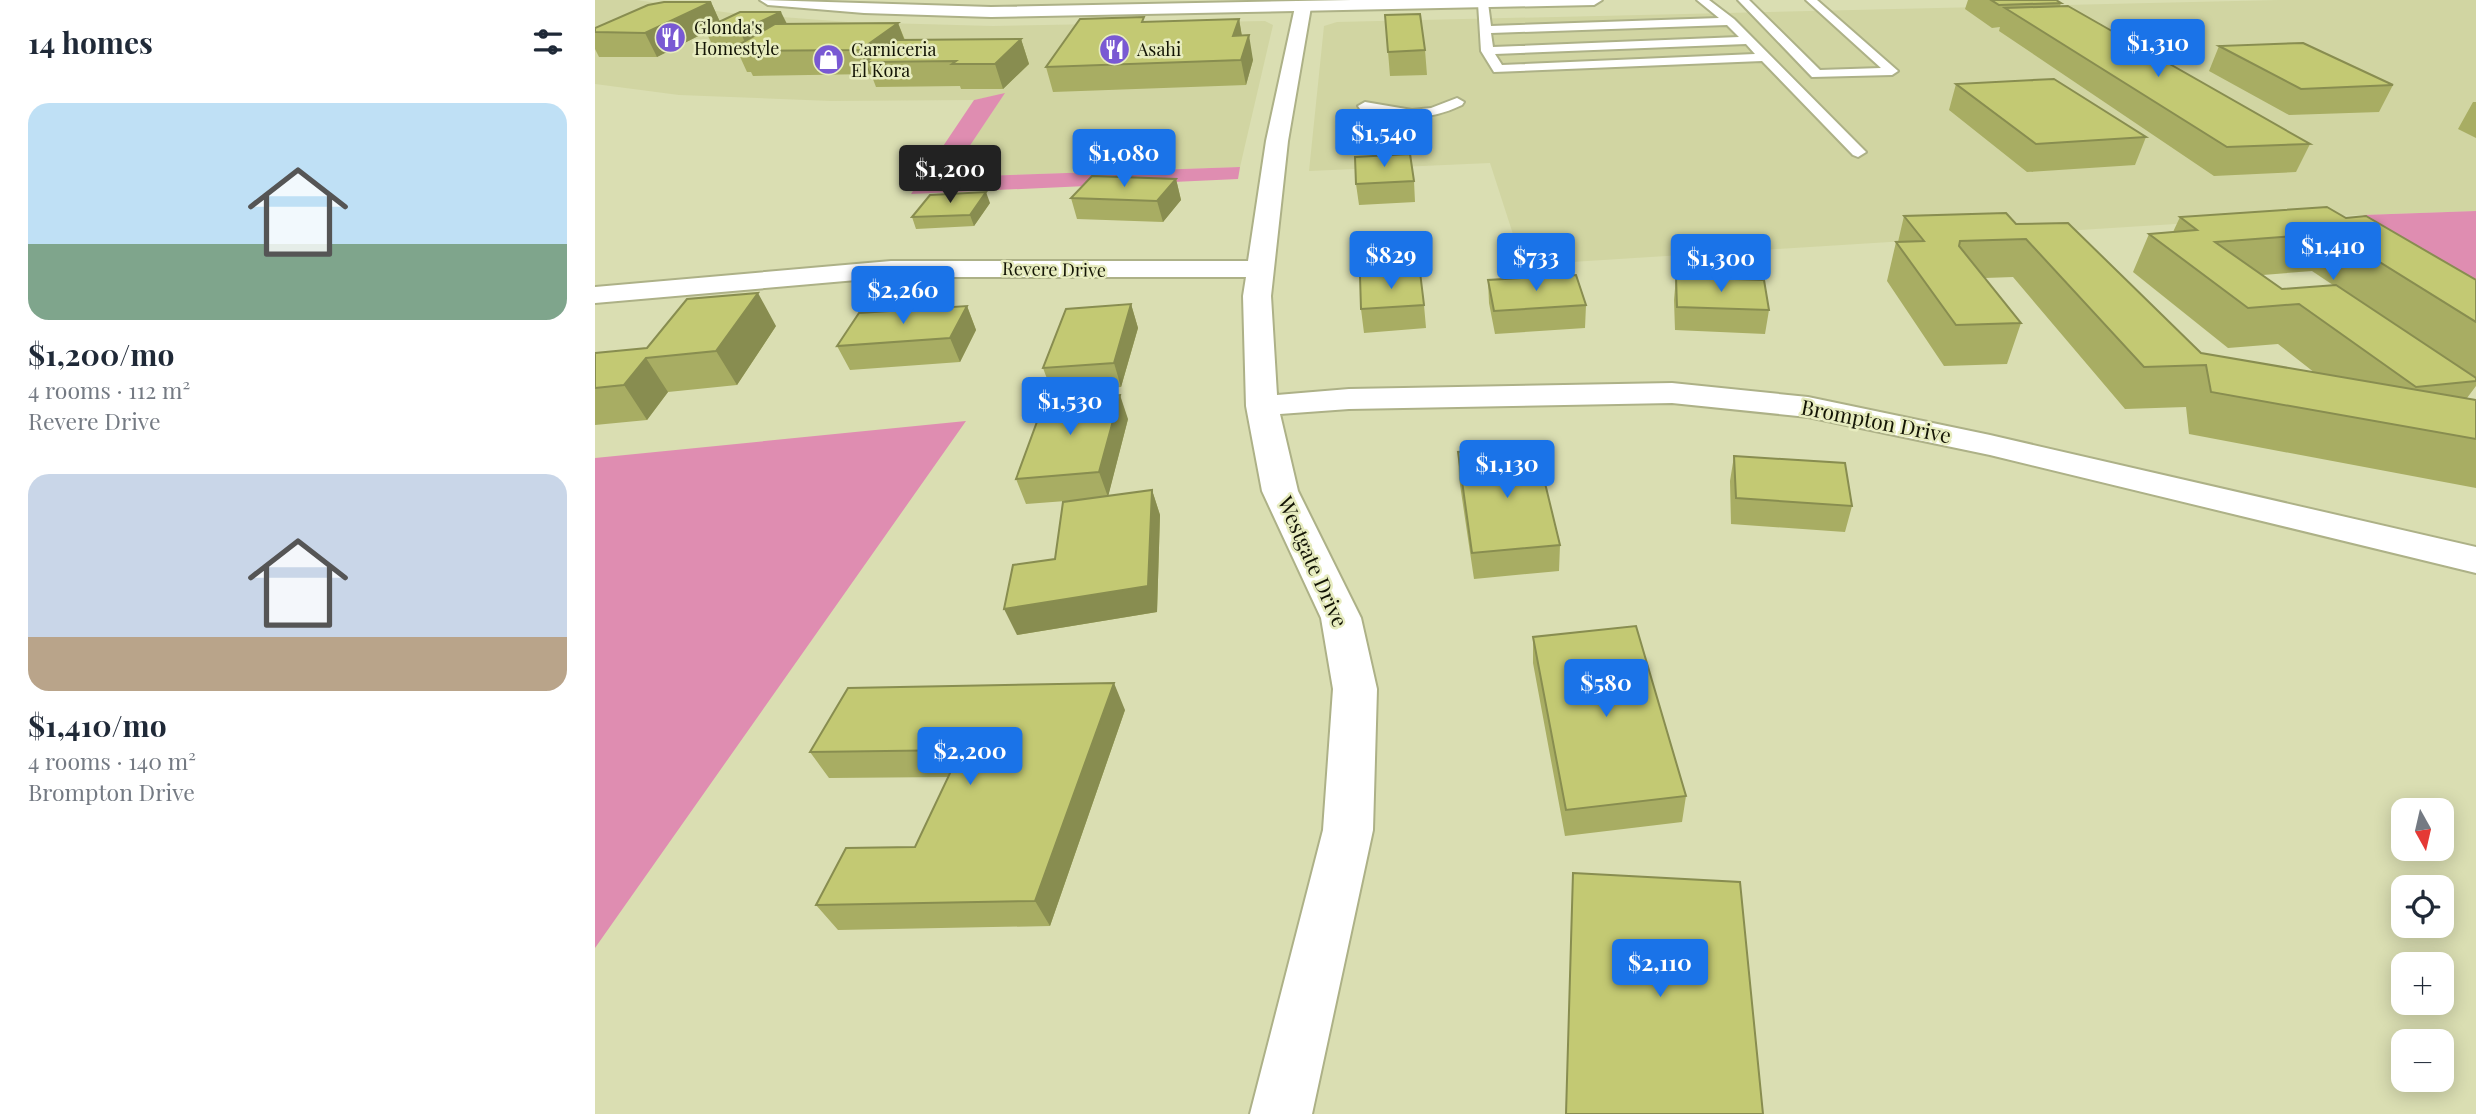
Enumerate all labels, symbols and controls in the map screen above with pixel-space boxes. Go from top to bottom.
place label: Glonda's Homestyle [694,15,779,60]
pin: $1,310 [2101,20,2215,79]
restaurant icon: Glonda's Homestyle [654,21,688,55]
text: 14 homes [28,22,153,62]
icon: filters [529,23,567,61]
text: $1,310 [2127,26,2189,57]
restaurant icon: Asahi [1097,33,1131,67]
place label: Carniceria El Kora [851,37,937,82]
place label: Asahi [1136,37,1181,61]
shop icon: Carniceria El Kora [811,43,845,77]
pin: $1,540 [1327,110,1441,169]
text: $1,540 [1351,116,1417,147]
pin: $1,080 [1067,130,1181,189]
text: $1,080 [1089,136,1159,167]
pin: $1,200 [893,146,1007,205]
icon: home [235,149,361,275]
text: $1,200 [915,152,985,183]
pin: $1,410 [2276,222,2390,282]
text: $1,410 [2301,229,2365,260]
pin: $829 [1350,232,1432,291]
pin: $733 [1495,233,1577,293]
pin: $1,300 [1664,234,1778,294]
text: $829 [1366,238,1416,269]
text: $733 [1513,240,1559,271]
text: $1,300 [1687,241,1755,272]
street label: Revere Drive [1002,256,1106,282]
pin: $2,260 [846,266,960,326]
text: $2,260 [867,273,939,304]
text: $1,200/mo [28,334,174,374]
text: 4 rooms · 112 m² [28,374,190,405]
pin: $1,530 [1013,378,1127,437]
text: $1,530 [1038,384,1102,415]
street label: Brompton Drive [1799,392,1954,448]
text: Revere Drive [28,405,161,436]
pin: $1,130 [1450,440,1564,500]
text: $1,130 [1476,447,1538,478]
street label: Westgate Drive [1272,490,1355,631]
icon: home [235,520,361,646]
pin: $580 [1565,660,1647,719]
text: $580 [1580,666,1632,697]
text: $1,410/mo [28,705,167,745]
pin: $2,200 [913,728,1027,787]
text: $2,200 [933,734,1007,765]
text: 4 rooms · 140 m² [28,745,196,776]
text: Brompton Drive [28,776,195,807]
north arrow [2391,798,2453,861]
map controls [2391,798,2454,1092]
button: locate [2391,875,2454,938]
pin: $2,110 [1603,940,1717,999]
text: $2,110 [1628,946,1692,977]
button: + [2391,952,2454,1015]
button: − [2391,1029,2454,1092]

